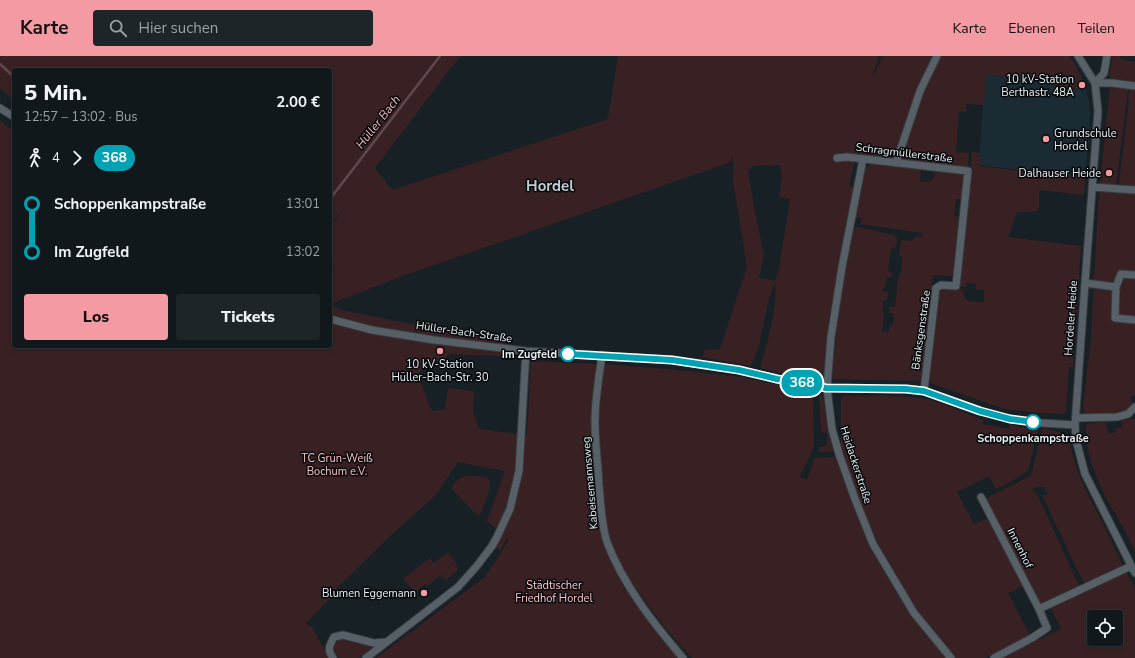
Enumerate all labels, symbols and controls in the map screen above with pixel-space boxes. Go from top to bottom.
search box [93,10,373,46]
text: Karte [20,15,69,41]
icon: search [107,17,129,39]
text: Hier suchen [139,18,218,38]
text: Karte [953,19,986,38]
text: Ebenen [1008,19,1055,38]
text: Teilen [1077,19,1115,38]
place label: 10 kV-Station Berthastr. 48A [1001,72,1074,100]
text: 5 Min. [24,78,87,108]
marker: 10 kV-Station Berthastr. 48A [1077,80,1087,90]
text: 2.00 € [276,92,320,112]
water label: Hüller Bach [352,92,404,152]
text: 12:57 – 13:02 · Bus [24,108,138,126]
place label: Grundschule Hordel [1054,126,1117,154]
marker: Grundschule Hordel [1041,134,1051,144]
street label: Schragmüllerstraße [855,140,953,166]
icon: walk [24,147,46,169]
icon: forward [66,147,88,169]
text: 368 [102,148,127,167]
text: 4 [52,149,60,167]
place label: Dalhauser Heide [1019,166,1101,181]
marker: Dalhauser Heide [1104,168,1114,178]
district label: Hordel [526,176,574,196]
text: Schoppenkampstraße [54,194,206,214]
text: 13:01 [286,195,320,213]
text: Im Zugfeld [54,242,129,262]
text: 13:02 [286,243,320,261]
street label: Hordeler Heide [1061,280,1081,356]
street label: Bänksgenstraße [908,289,934,371]
button: Los [24,294,168,340]
button: Tickets [176,294,320,340]
street label: Hüller-Bach-Straße [415,318,513,346]
marker: 10 kV-Station Hüller-Bach-Str. 30 [435,346,445,356]
marker: Im Zugfeld [560,346,576,362]
place label: Im Zugfeld [502,347,557,362]
place label: 10 kV-Station Hüller-Bach-Str. 30 [391,357,489,385]
line badge: 368 [779,370,825,396]
text: 368 [789,373,815,392]
marker: Schoppenkampstraße [1025,414,1041,430]
street label: Heidackerstraße [836,424,876,506]
place label: Schoppenkampstraße [977,431,1089,446]
street label: Kabeisemannsweg [578,436,602,530]
park label: TC Grün-Weiß Bochum e.V. [301,451,373,479]
street label: Innenhof [1003,525,1037,571]
park label: Städtischer Friedhof Hordel [515,578,593,606]
place label: Blumen Eggemann [322,586,416,601]
marker: Blumen Eggemann [419,588,429,598]
map controls [1087,610,1123,646]
button: locate [1087,610,1123,646]

